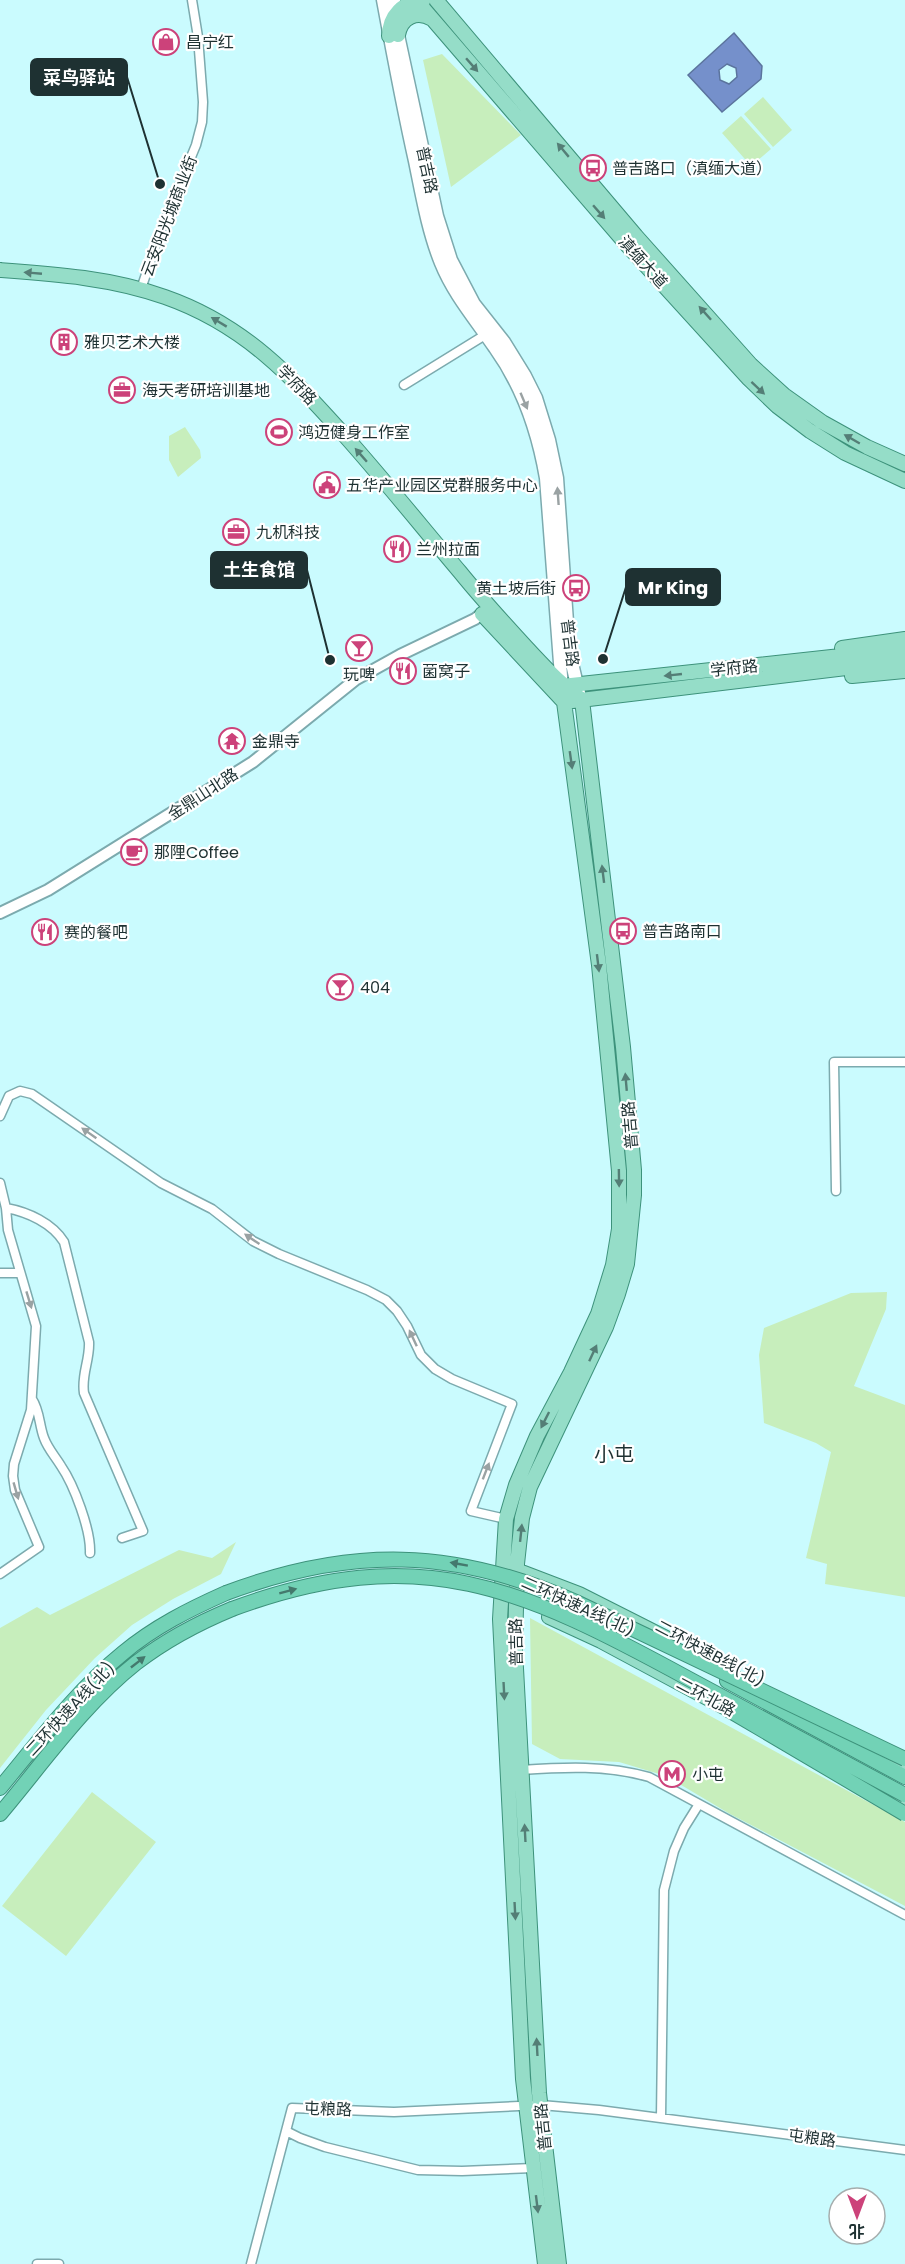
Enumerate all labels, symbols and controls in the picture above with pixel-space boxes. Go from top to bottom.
shop icon: 昌宁红 [151,27,181,57]
place label: 昌宁红 [186,31,234,54]
one-way arrow [465,57,478,72]
callout: 菜鸟驿站 [31,59,127,95]
text: 菜鸟驿站 [43,65,115,90]
one-way arrow [557,142,570,158]
street label: 普吉路 [411,144,443,196]
street label: 云安阳光城商业街 [135,152,203,280]
bus stop icon: 普吉路口（滇缅大道） [578,153,608,183]
place label: 普吉路口（滇缅大道） [612,157,772,180]
one-way arrow [593,204,606,220]
street label: 滇缅大道 [613,231,673,293]
one-way arrow [23,268,42,278]
one-way arrow [699,306,712,321]
one-way arrow [211,317,227,328]
building icon: 雅贝艺术大楼 [49,327,79,357]
place label: 雅贝艺术大楼 [84,331,180,354]
street label: 学府路 [272,360,322,410]
office icon: 海天考研培训基地 [107,375,137,405]
place label: 海天考研培训基地 [142,379,270,402]
one-way arrow [751,381,765,395]
one-way arrow [520,392,530,410]
sports icon: 鸿迈健身工作室 [264,417,294,447]
place label: 鸿迈健身工作室 [298,421,410,444]
one-way arrow [843,434,860,444]
one-way arrow [354,447,368,462]
public building icon: 五华产业园区党群服务中心 [312,470,342,500]
place label: 五华产业园区党群服务中心 [346,474,538,497]
one-way arrow [553,487,563,506]
office icon: 九机科技 [221,517,251,547]
place label: 九机科技 [256,521,320,544]
restaurant icon: 兰州拉面 [382,534,412,564]
place label: 兰州拉面 [416,538,480,561]
callout: 土生食馆 [211,552,307,588]
text: 土生食馆 [223,557,295,582]
callout: Mr King [626,569,720,605]
bus stop icon: 黄土坡后街 [561,573,591,603]
text: Mr King [638,575,708,600]
place label: 黄土坡后街 [476,577,556,600]
street label: 普吉路 [556,618,584,668]
bar icon: 玩啤 [344,633,374,663]
street label: 学府路 [709,654,759,682]
restaurant icon: 菌窝子 [388,656,418,686]
place label: 菌窝子 [422,660,470,683]
place label: 玩啤 [343,663,375,686]
one-way arrow [664,670,683,679]
temple icon: 金鼎寺 [217,726,247,756]
place label: 金鼎寺 [252,730,300,753]
one-way arrow [566,751,575,770]
street label: 金鼎山北路 [163,763,243,825]
cafe icon: 那䧉Coffee [119,837,149,867]
place label: 那䧉Coffee [154,841,239,864]
one-way arrow [598,864,607,883]
bus stop icon: 普吉路南口 [608,916,638,946]
restaurant icon: 赛的餐吧 [30,917,60,947]
place label: 普吉路南口 [642,920,722,943]
place label: 赛的餐吧 [64,921,128,944]
one-way arrow [593,953,603,972]
bar icon: 404 [325,972,355,1002]
place label: 404 [360,976,390,999]
one-way arrow [621,1072,631,1091]
street label: 普吉路 [616,1100,644,1150]
one-way arrow [81,1127,97,1139]
one-way arrow [614,1168,624,1187]
one-way arrow [244,1233,260,1245]
one-way arrow [25,1292,34,1310]
one-way arrow [408,1329,418,1347]
one-way arrow [589,1345,598,1362]
one-way arrow [540,1412,550,1429]
district label: 小屯 [594,1440,634,1468]
one-way arrow [482,1461,492,1479]
one-way arrow [12,1482,21,1500]
one-way arrow [516,1524,526,1543]
one-way arrow [450,1560,469,1569]
street label: 二环快速A线(北) [518,1571,638,1641]
one-way arrow [279,1585,297,1595]
street label: 二环快速B线(北) [651,1615,769,1691]
street label: 普吉路 [504,1618,528,1666]
street label: 二环快速A线(北) [20,1657,120,1761]
one-way arrow [131,1657,146,1669]
street label: 二环北路 [672,1672,740,1722]
one-way arrow [500,1682,509,1701]
metro station icon: 小屯 [657,1759,687,1789]
place label: 小屯 [692,1763,724,1786]
one-way arrow [520,1823,529,1842]
one-way arrow [510,1901,519,1920]
one-way arrow [532,2037,541,2056]
street label: 屯粮路 [304,2097,352,2121]
street label: 普吉路 [529,2102,557,2152]
street label: 屯粮路 [787,2123,837,2153]
north arrow [827,2186,887,2246]
one-way arrow [533,2195,542,2214]
text: 北 [849,2219,865,2242]

